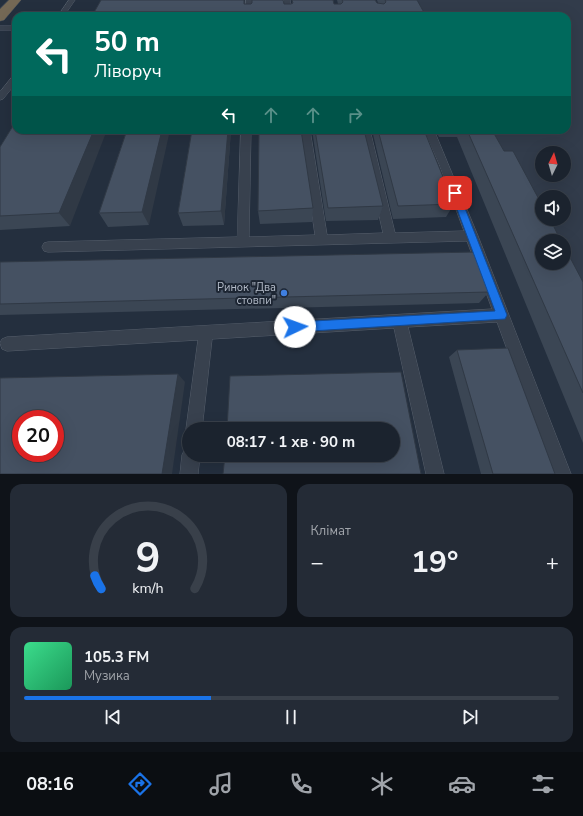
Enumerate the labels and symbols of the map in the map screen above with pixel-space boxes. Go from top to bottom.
north arrow [535,146,571,182]
pin [438,176,472,210]
place label: Ринок "Два стовпи" [217,280,276,308]
marker: Ринок "Два стовпи" [279,288,289,298]
position arrow [274,306,316,348]
speed limit sign: 20 [12,410,64,462]

